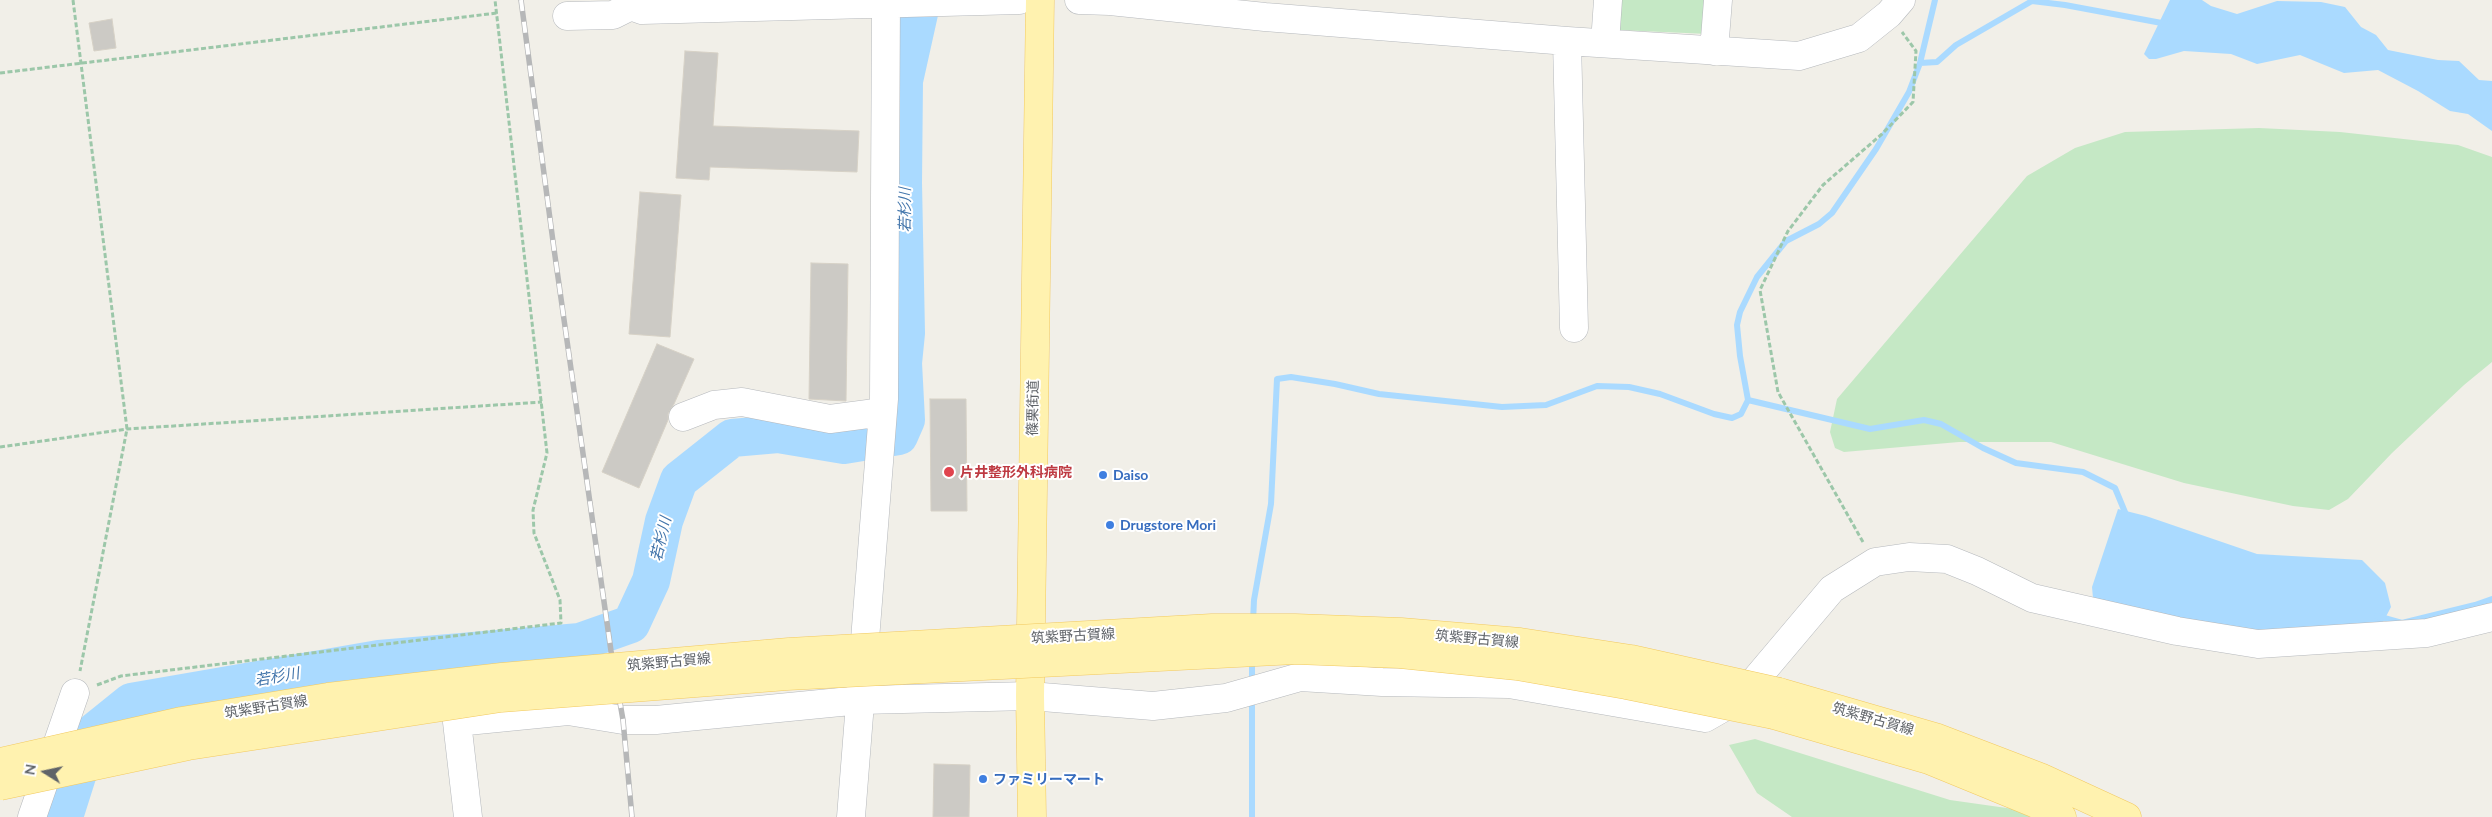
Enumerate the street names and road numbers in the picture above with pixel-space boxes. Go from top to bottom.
street label: 篠栗街道 [1024,380,1042,436]
street label: 筑紫野古賀線 [1031,625,1115,647]
street label: 筑紫野古賀線 [1434,627,1520,651]
street label: 筑紫野古賀線 [626,650,712,674]
street label: 筑紫野古賀線 [223,692,309,722]
street label: 筑紫野古賀線 [1830,699,1916,739]

